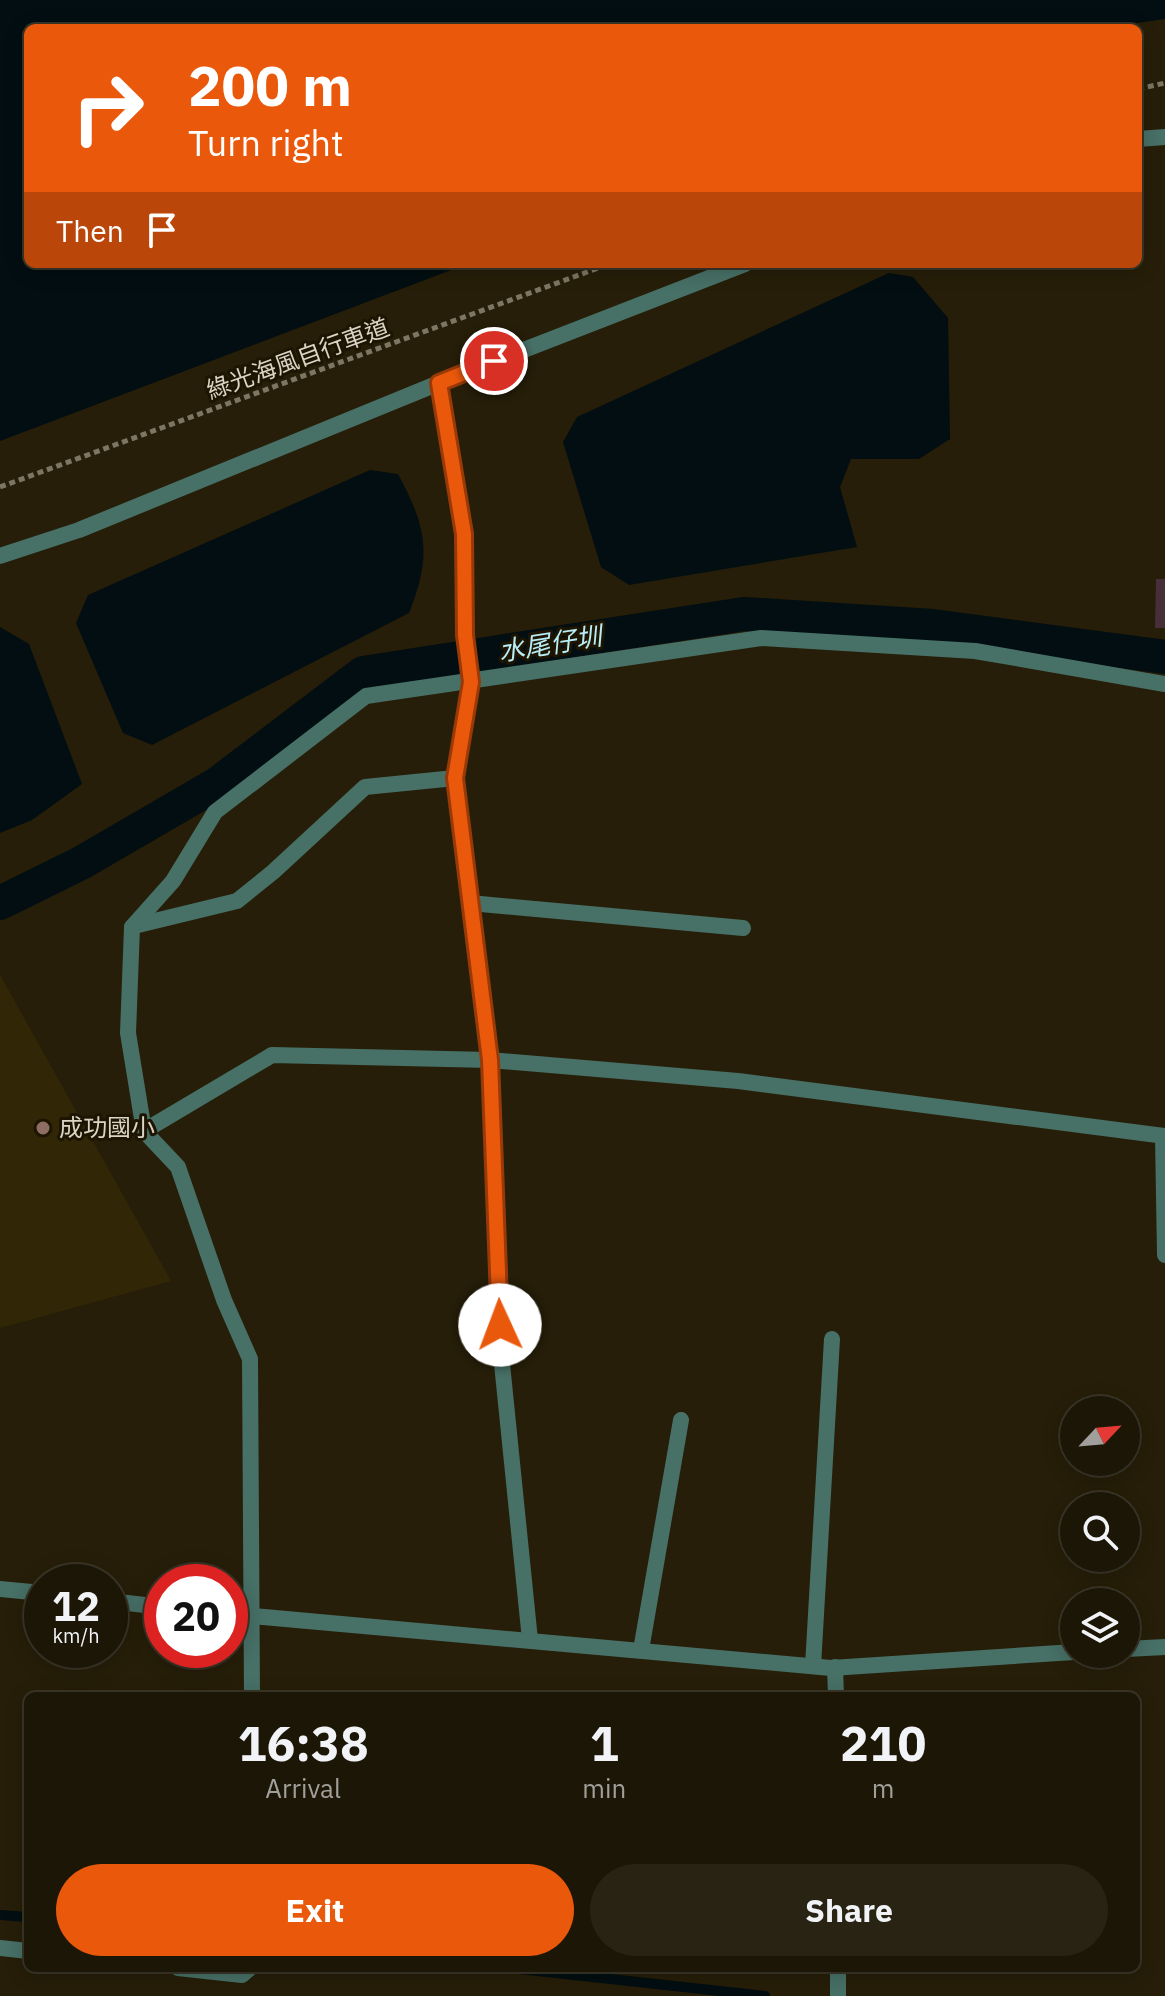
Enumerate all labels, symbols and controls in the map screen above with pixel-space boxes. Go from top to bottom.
text: 200 m [188,49,352,121]
icon: right [56,56,160,160]
text: Turn right [188,119,344,166]
icon: arrive [140,208,184,252]
text: Then [56,211,124,250]
street label: 綠光海風自行車道 [202,310,393,406]
pin [460,327,528,395]
icon: arrive [472,339,516,383]
water label: 水尾仔圳 [496,617,608,668]
place label: 成功國小 [59,1111,155,1143]
marker: 成功國小 [34,1119,52,1137]
position arrow [458,1283,542,1367]
north arrow [1060,1396,1140,1476]
map controls [1060,1396,1140,1668]
button: search [1060,1492,1140,1572]
speed limit sign: 20 [144,1564,248,1668]
text: 12 [52,1580,100,1632]
button: layers [1060,1588,1140,1668]
text: km/h [52,1622,100,1649]
text: 16:38 [238,1712,369,1774]
text: 1 [590,1712,619,1774]
text: 210 [840,1712,926,1774]
text: Arrival [265,1771,341,1805]
text: min [582,1771,626,1805]
text: m [872,1771,894,1805]
button: Exit [56,1864,574,1956]
button: Share [590,1864,1108,1956]

